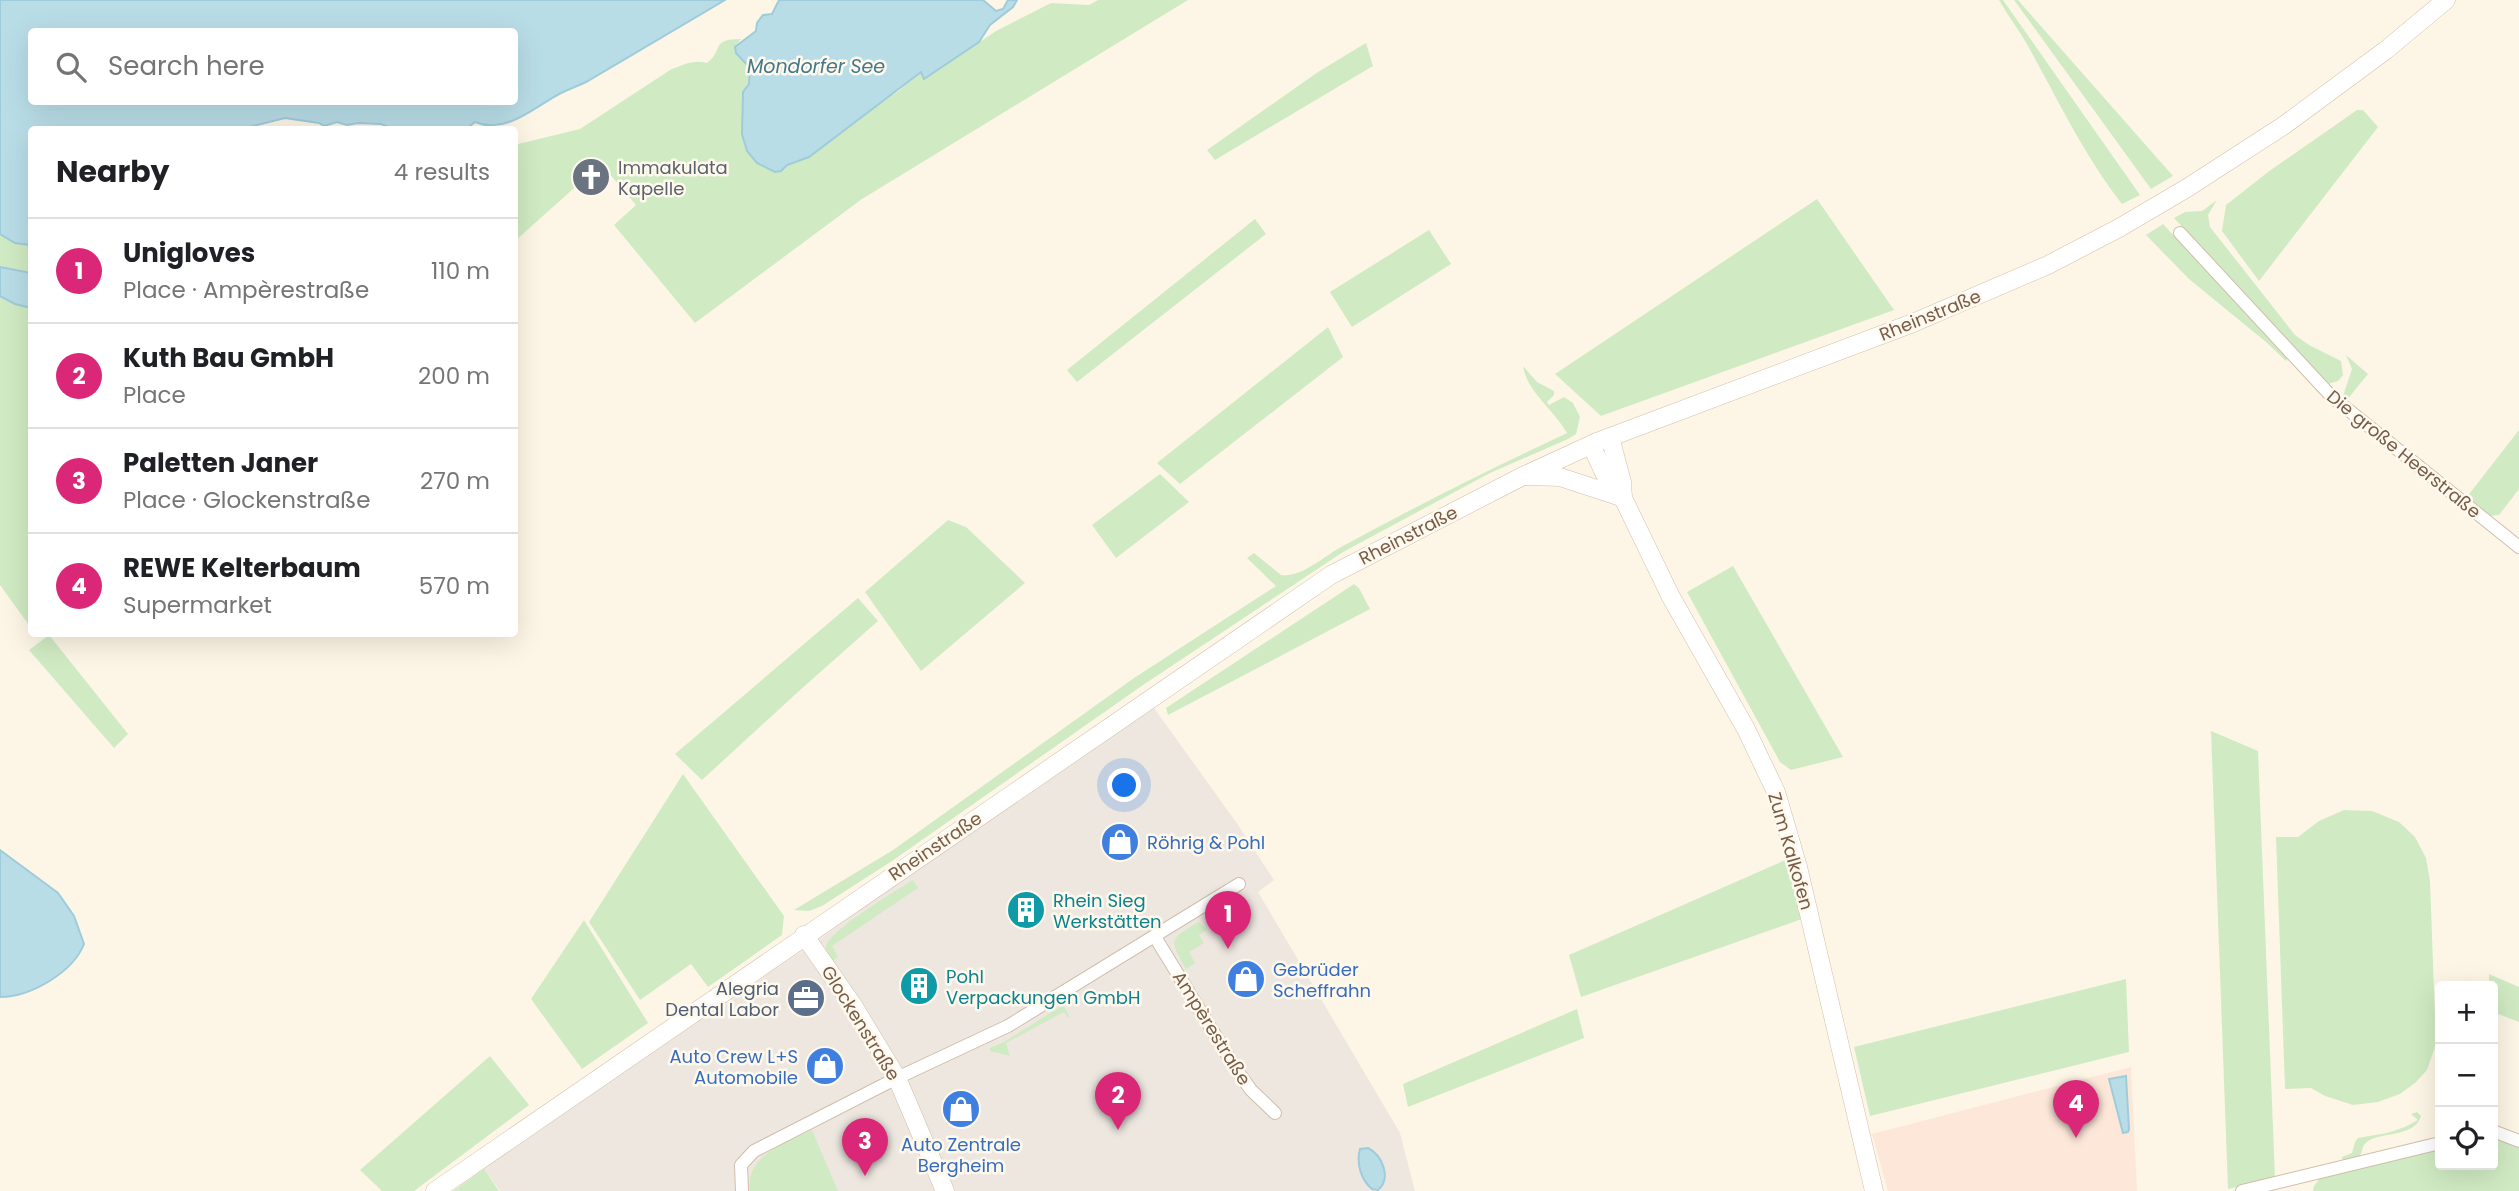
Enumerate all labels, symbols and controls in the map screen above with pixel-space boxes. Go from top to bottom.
search box [28,28,518,105]
icon: search [52,48,90,86]
text: Search here [108,48,265,84]
water label: Mondorfer See [747,53,885,80]
text: Nearby [56,150,170,193]
place label: Immakulata Kapelle [618,155,728,201]
text: 4 results [394,156,490,188]
church icon: Immakulata Kapelle [570,156,612,198]
text: Unigloves [123,235,255,271]
text: 1 [75,255,83,287]
text: 110 m [431,255,490,287]
text: Place · Ampèrestraße [123,274,369,306]
street label: Rheinstraße [1875,283,1985,347]
text: Kuth Bau GmbH [123,340,334,376]
text: 2 [72,360,86,392]
text: 200 m [418,360,490,392]
text: Place [123,379,186,411]
street label: Die große Heerstraße [2322,384,2486,524]
text: Paletten Janer [123,445,318,481]
text: 3 [72,465,86,497]
text: 270 m [420,465,490,497]
text: Place · Glockenstraße [123,484,370,516]
street label: Rheinstraße [1354,499,1462,571]
text: REWE Kelterbaum [123,550,361,586]
text: 4 [71,570,87,602]
text: 570 m [419,570,490,602]
text: Supermarket [123,589,272,621]
your location [1107,768,1141,802]
street label: Zum Kalkofen [1762,789,1820,913]
street label: Rheinstraße [883,805,987,887]
shop icon: Röhrig & Pohl [1099,821,1141,863]
place label: Röhrig & Pohl [1147,830,1265,855]
place label: Rhein Sieg Werkstätten [1053,888,1162,934]
building icon: Rhein Sieg Werkstätten [1005,889,1047,931]
pin: 1 [1205,891,1251,949]
place label: Gebrüder Scheffrahn [1273,957,1371,1003]
shop icon: Gebrüder Scheffrahn [1225,958,1267,1000]
street label: Glockenstraße [816,961,906,1085]
place label: Pohl Verpackungen GmbH [946,964,1140,1010]
building icon: Pohl Verpackungen GmbH [898,965,940,1007]
street label: Ampèrestraße [1167,966,1257,1090]
place label: Alegria Dental Labor [665,976,779,1022]
office icon: Alegria Dental Labor [785,977,827,1019]
map controls [2435,981,2498,1170]
button: + [2435,981,2498,1044]
place label: Auto Crew L+S Automobile [669,1044,798,1090]
button: − [2435,1044,2498,1107]
shop icon: Auto Crew L+S Automobile [804,1045,846,1087]
pin: 2 [1095,1072,1141,1130]
pin: 4 [2053,1080,2099,1138]
shop icon: Auto Zentrale Bergheim [940,1088,982,1130]
button: locate [2435,1107,2498,1170]
pin: 3 [842,1118,888,1176]
place label: Auto Zentrale Bergheim [901,1132,1021,1178]

